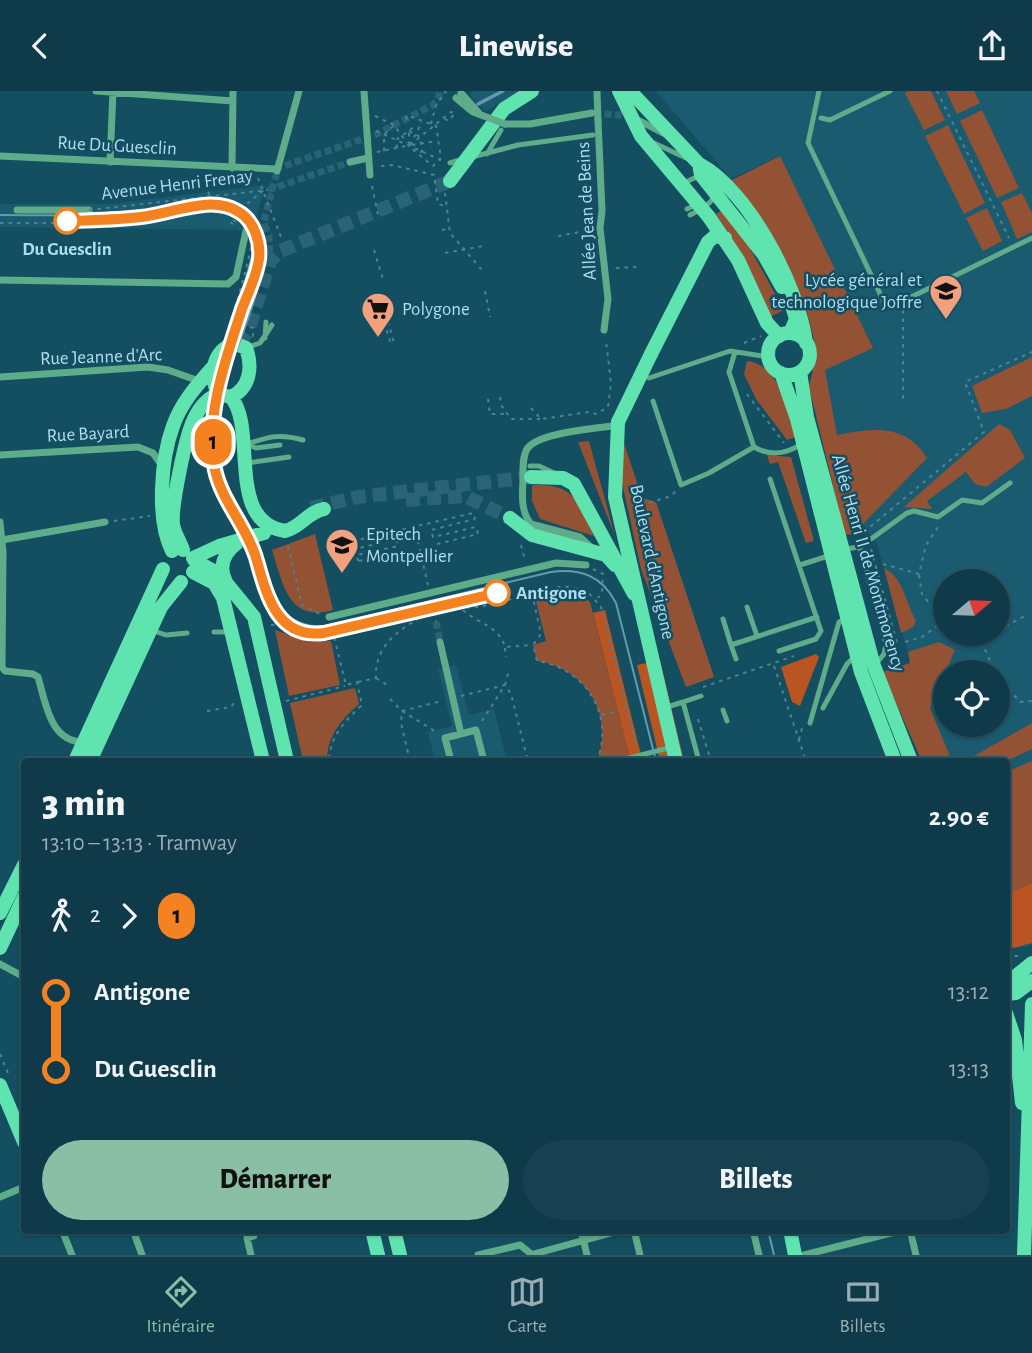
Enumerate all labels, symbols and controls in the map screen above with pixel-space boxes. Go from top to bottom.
icon: back [21,27,59,65]
icon: share [973,27,1011,65]
text: Linewise [459,30,573,62]
street label: Rue Du Guesclin [57,133,177,159]
street label: Allée Jean de Beins [574,141,600,281]
street label: Avenue Henri Frenay [100,166,254,204]
marker: Du Guesclin [54,208,80,234]
place label: Du Guesclin [22,240,112,259]
place label: Lycée général et technologique Joffre [771,271,922,312]
school or university icon: Lycée général et technologique Joffre [927,272,965,321]
supermarket icon: Polygone [359,290,397,339]
place label: Polygone [402,300,470,319]
street label: Rue Jeanne d'Arc [40,345,162,369]
line badge: 1 [190,419,236,465]
street label: Rue Bayard [46,422,130,446]
text: 1 [209,430,217,454]
street label: Allée Henri II de Montmorency [828,452,908,674]
street label: Boulevard d'Antigone [626,483,678,641]
place label: Epitech Montpellier [366,525,453,566]
school or university icon: Epitech Montpellier [323,526,361,575]
north arrow [933,569,1010,646]
map controls [933,569,1010,737]
marker: Antigone [484,580,510,606]
place label: Antigone [516,584,586,603]
button: locate [933,660,1010,737]
text: 3 min [42,785,126,823]
text: 2.90 € [929,804,989,830]
text: 13:10 – 13:13 · Tramway [42,832,237,855]
icon: walk [42,897,80,935]
icon: forward [110,897,148,935]
text: 2 [90,904,100,927]
text: 1 [172,904,181,928]
text: Antigone [94,979,190,1005]
text: 13:12 [948,981,989,1004]
text: Du Guesclin [94,1056,217,1082]
text: 13:13 [949,1058,989,1081]
button: Démarrer [42,1140,509,1220]
button: Billets [523,1140,989,1220]
tab: Itinéraire [146,1273,215,1338]
tab: Carte [508,1273,547,1338]
tab: Billets [840,1273,886,1338]

